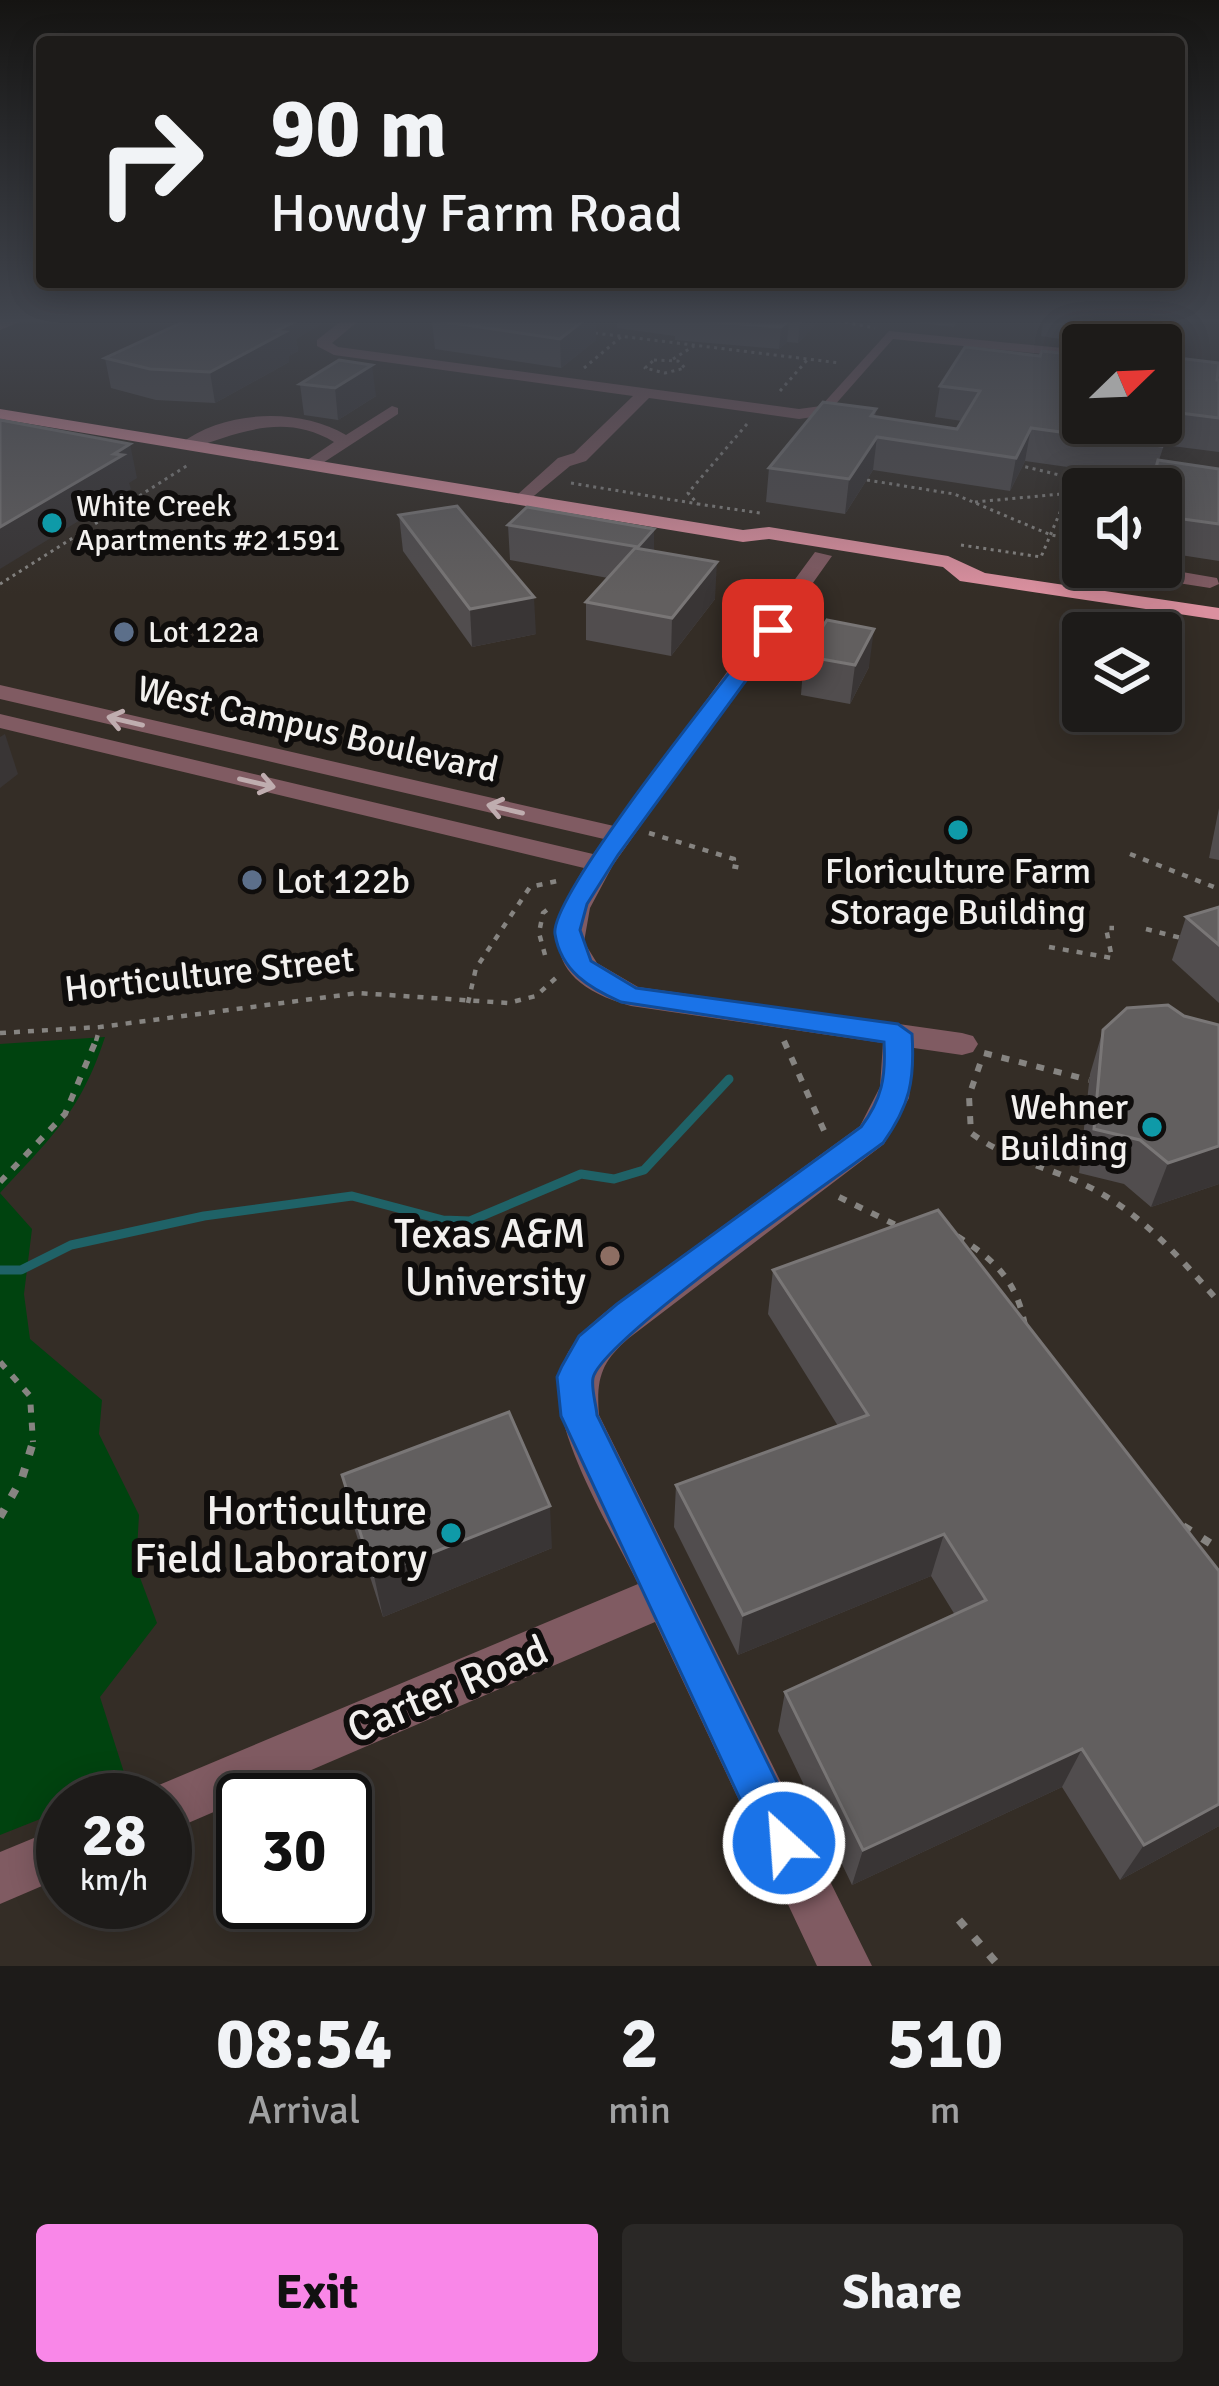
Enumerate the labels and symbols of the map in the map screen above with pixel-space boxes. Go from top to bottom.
north arrow [1062,324,1182,444]
place label: White Creek Apartments #2 1591 [76,488,340,559]
marker: White Creek Apartments #2 1591 [39,510,65,536]
pin [722,579,824,681]
place label: Lot 122a [148,614,259,651]
marker: Lot 122a [111,619,137,645]
street label: West Campus Boulevard [133,666,502,793]
one-way arrow [107,709,145,731]
one-way arrow [238,773,276,795]
one-way arrow [487,796,525,819]
marker: Floriculture Farm Storage Building [945,817,971,843]
place label: Floriculture Farm Storage Building [825,849,1091,935]
place label: Lot 122b [276,859,410,904]
marker: Lot 122b [239,867,265,893]
street label: Horticulture Street [62,937,356,1012]
place label: Wehner Building [999,1085,1129,1171]
marker: Wehner Building [1139,1114,1165,1140]
place label: Texas A&M University [394,1208,586,1307]
marker: Texas A&M University [597,1243,623,1269]
place label: Horticulture Field Laboratory [134,1485,427,1584]
marker: Horticulture Field Laboratory [438,1520,464,1546]
street label: Carter Road [340,1624,555,1754]
speed limit sign: 30 [216,1773,372,1929]
position arrow [721,1780,847,1906]

